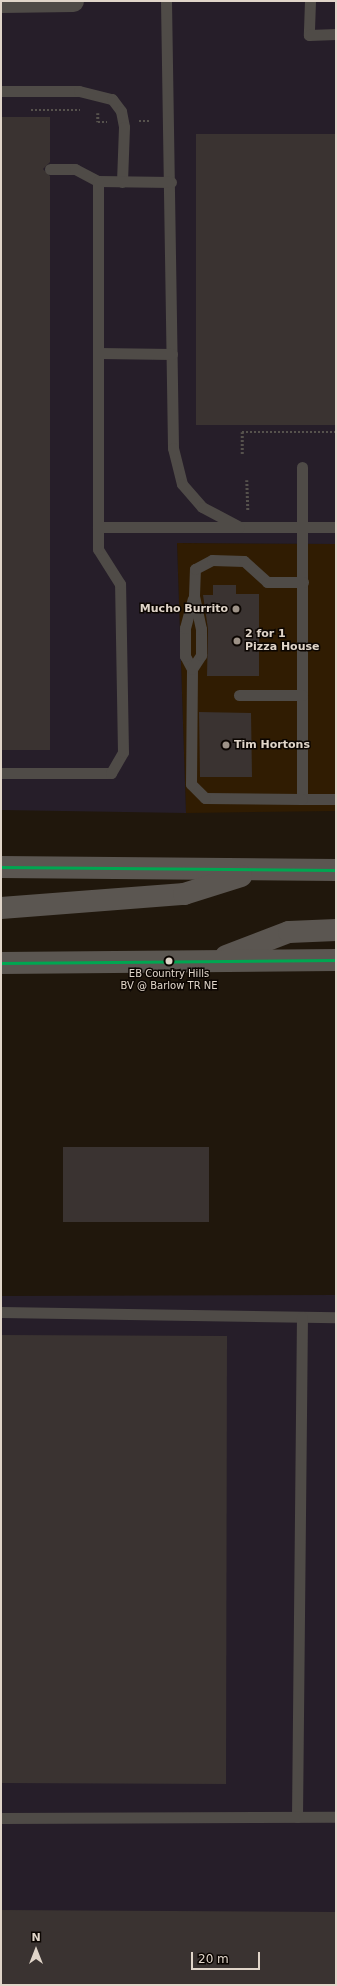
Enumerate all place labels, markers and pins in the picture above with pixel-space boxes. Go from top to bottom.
place label: Mucho Burrito [140,602,228,616]
marker: Mucho Burrito [231,604,241,614]
place label: 2 for 1 Pizza House [245,628,319,654]
marker: 2 for 1 Pizza House [232,636,242,646]
place label: Tim Hortons [234,738,310,752]
marker: Tim Hortons [221,740,231,750]
marker: EB Country Hills BV @ Barlow TR NE [164,956,174,966]
place label: EB Country Hills BV @ Barlow TR NE [120,967,218,990]

